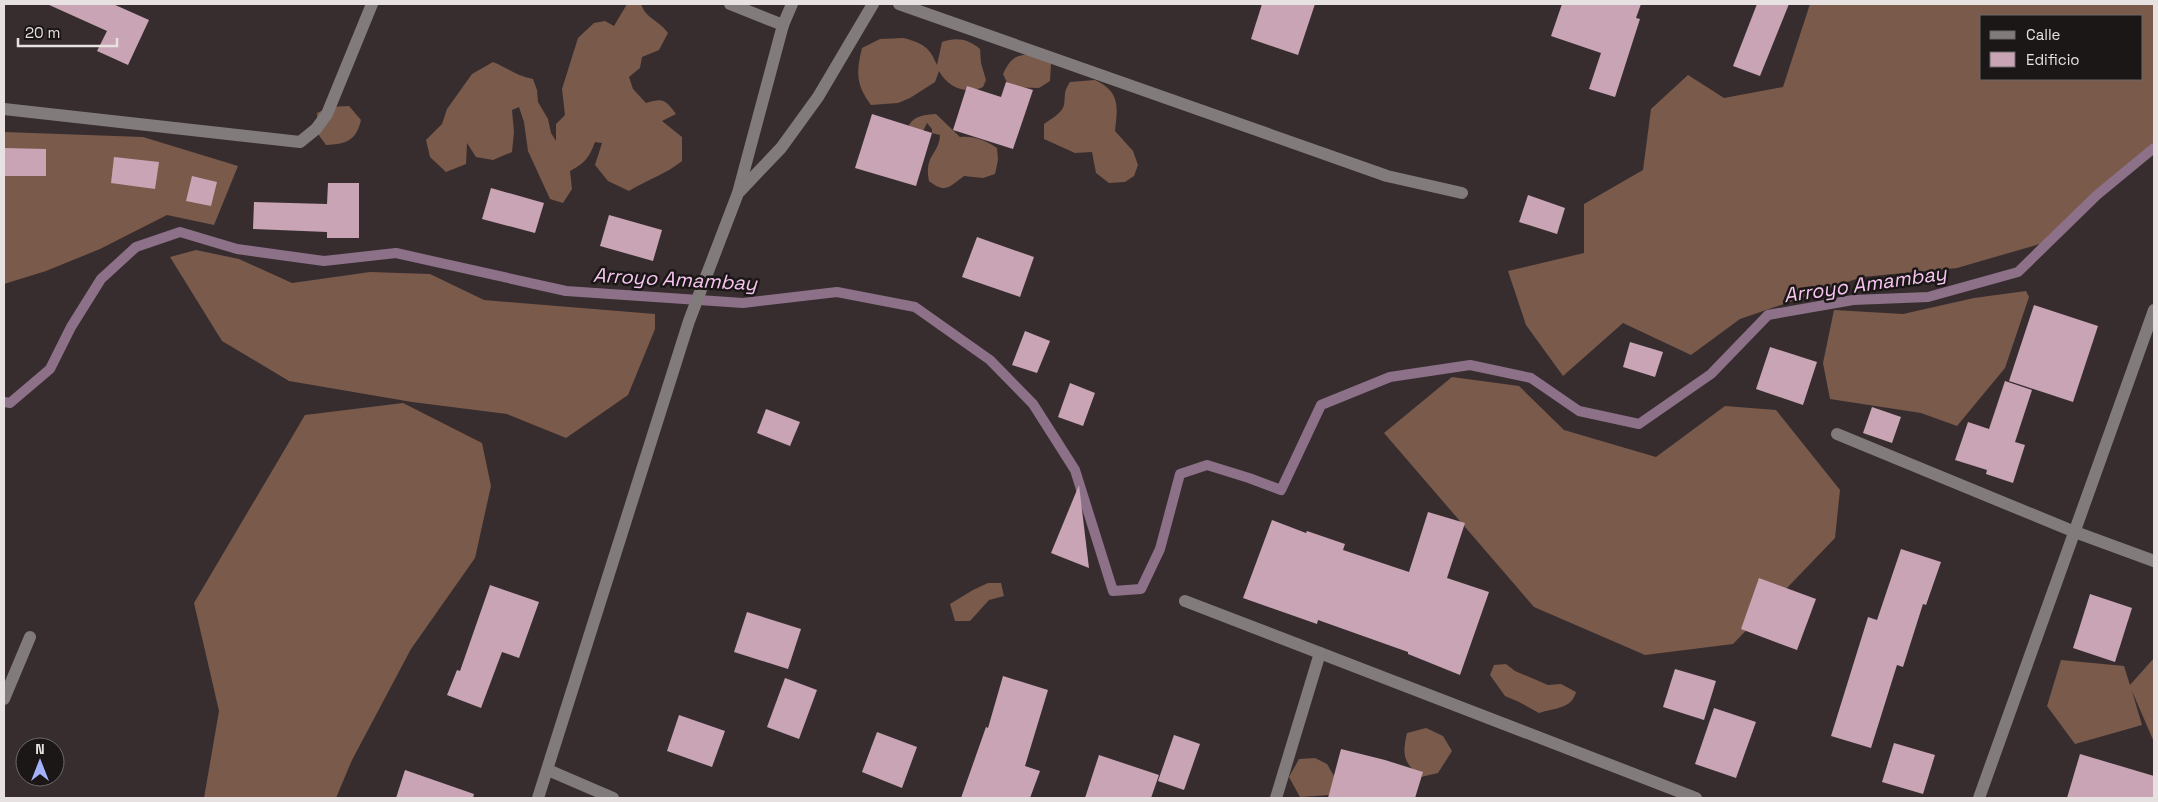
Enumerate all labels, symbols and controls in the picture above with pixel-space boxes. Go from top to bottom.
scale bar [18,15,116,47]
legend [1980,15,2143,80]
text: 20 m [25,23,60,42]
text: Calle [2026,25,2061,44]
text: Edificio [2026,50,2080,69]
water label: Arroyo Amambay [1782,259,1950,308]
water label: Arroyo Amambay [592,262,759,296]
north arrow [15,737,65,787]
text: N [35,740,45,758]

